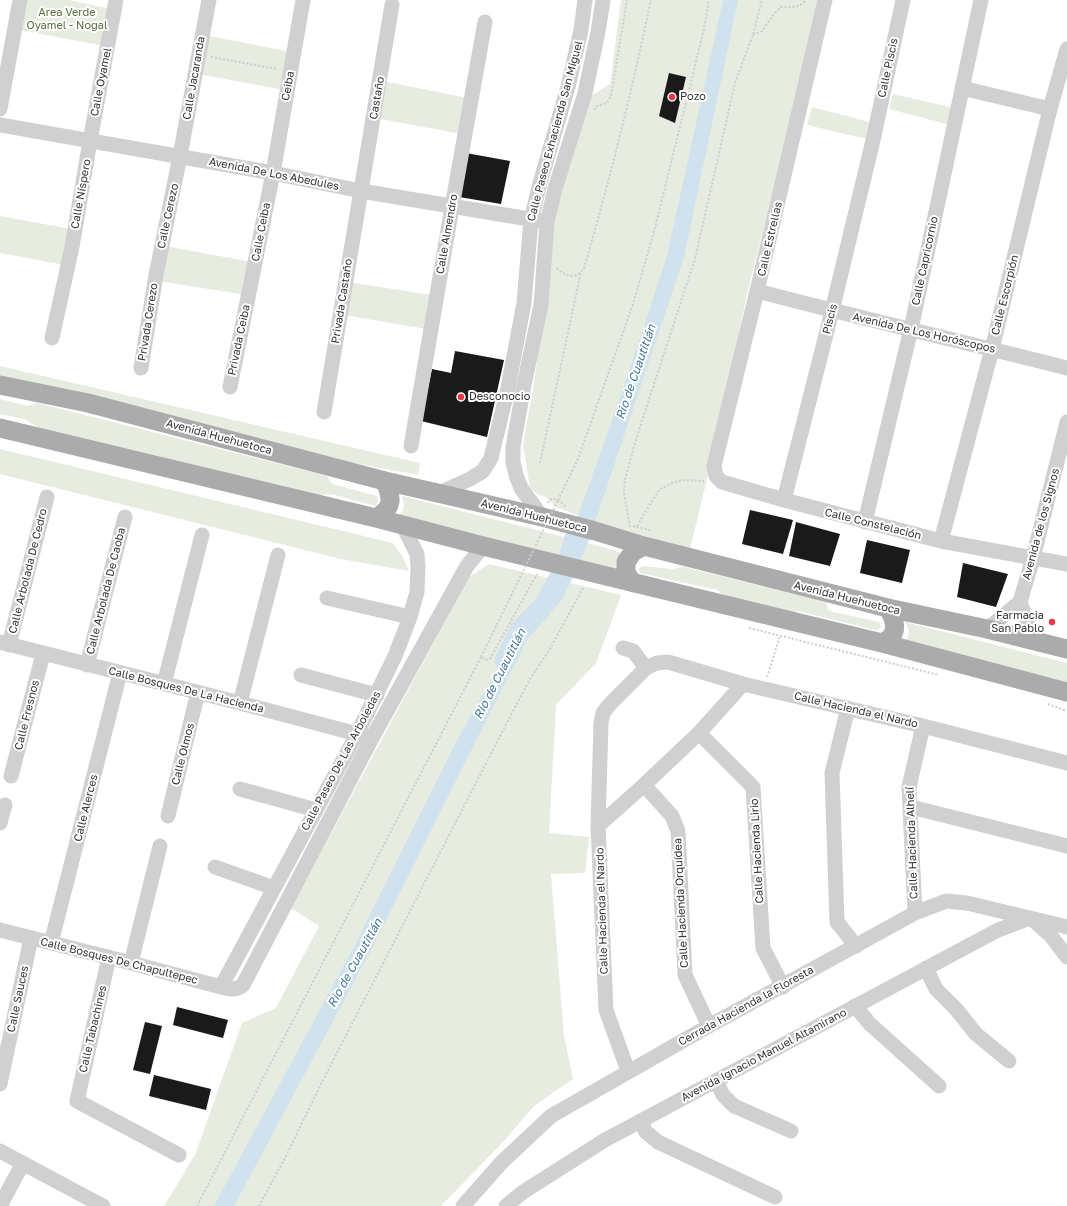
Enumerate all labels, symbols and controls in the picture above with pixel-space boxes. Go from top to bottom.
park label: Area Verde Oyamel - Nogal [27,6,107,32]
street label: Calle Jacaranda [180,35,208,121]
street label: Calle Piscis [875,37,901,99]
street label: Calle Paseo Exhacienda San Miguel [524,39,586,223]
street label: Calle Oyamel [88,47,114,117]
street label: Ceiba [279,70,297,102]
street label: Castaño [367,75,387,121]
place label: Pozo [680,90,706,104]
marker: Pozo [667,92,677,102]
street label: Avenida De Los Abedules [208,155,340,193]
street label: Calle Níspero [68,158,94,230]
street label: Calle Cerezo [155,182,181,250]
street label: Calle Almendro [433,193,461,275]
street label: Calle Estrellas [755,200,785,278]
street label: Calle Ceiba [249,202,273,262]
street label: Calle Capricornio [909,215,941,307]
street label: Calle Escorpión [989,253,1021,337]
street label: Privada Castaño [329,258,355,344]
street label: Privada Cerezo [135,282,161,362]
street label: Piscis [820,302,840,336]
street label: Privada Ceiba [225,303,253,377]
street label: Avenida De Los Horóscopos [851,310,997,356]
water label: Rio de Cuautitlán [613,323,659,421]
place label: Desconocio [469,390,530,404]
marker: Desconocio [456,392,466,402]
street label: Avenida Huehuetoca [165,417,273,457]
street label: Avenida de los Signos [1020,467,1062,581]
street label: Avenida Huehuetoca [480,496,588,536]
street label: Calle Constelación [823,506,923,542]
street label: Calle Arbolada De Cedro [6,507,50,635]
street label: Calle Arbolada De Caoba [84,526,128,656]
street label: Avenida Huehuetoca [793,578,901,618]
place label: Farmacia San Pablo [991,609,1044,635]
marker: Farmacia San Pablo [1047,617,1057,627]
water label: Rio de Cuautitlán [471,627,529,721]
street label: Calle Bosques De La Hacienda [107,664,265,716]
street label: Calle Fresnos [12,679,42,751]
street label: Calle Paseo De Las Arboledas [298,689,384,833]
street label: Calle Hacienda el Nardo [793,689,919,731]
street label: Calle Olmos [169,722,197,786]
street label: Calle Alerces [71,773,101,843]
street label: Calle Hacienda Alhelí [903,787,921,899]
street label: Calle Hacienda Lirio [748,798,766,904]
street label: Calle Hacienda Orquídea [671,838,691,968]
street label: Calle Hacienda el Nardo [593,847,611,975]
water label: Rio de Cuautitlán [325,916,385,1010]
street label: Calle Bosques De Chapultepec [39,935,199,987]
street label: Cerrada Hacienda la Floresta [676,963,816,1049]
street label: Calle Sauces [4,964,32,1034]
street label: Calle Tabachines [77,984,109,1074]
street label: Avenida Ignacio Manuel Altamirano [679,1006,849,1104]

